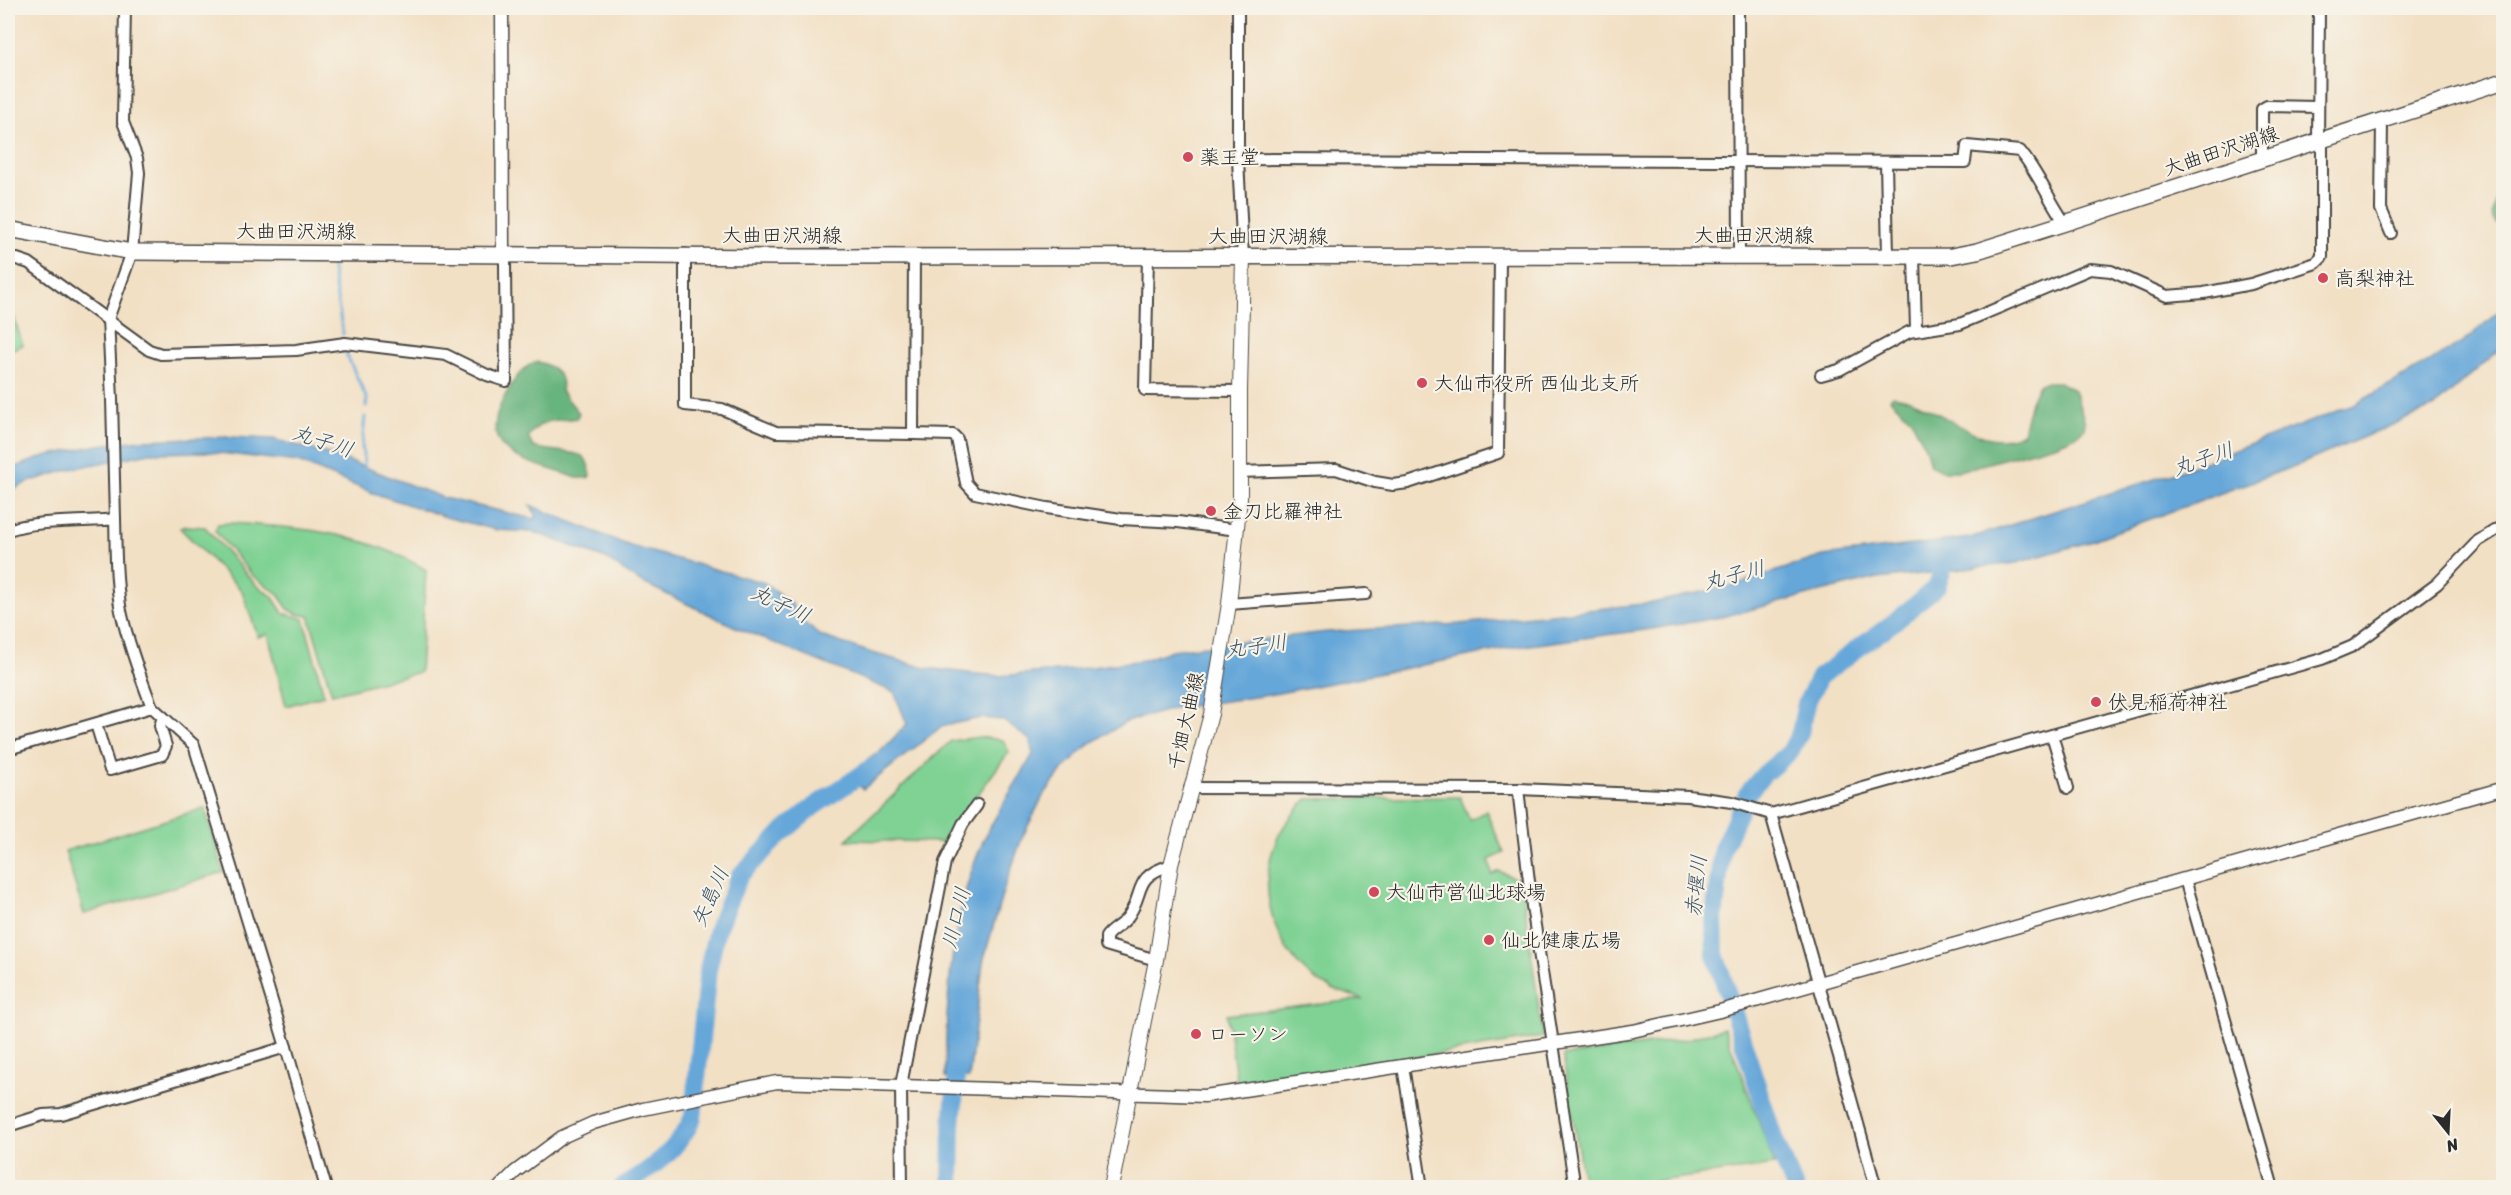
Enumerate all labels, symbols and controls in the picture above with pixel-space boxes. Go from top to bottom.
street label: 大曲田沢湖線 [2159,116,2283,186]
place label: 薬王堂 [1200,140,1260,175]
marker: 薬王堂 [1181,150,1195,164]
street label: 大曲田沢湖線 [236,214,356,249]
street label: 大曲田沢湖線 [722,218,842,253]
street label: 大曲田沢湖線 [1694,218,1814,253]
street label: 大曲田沢湖線 [1208,219,1328,254]
place label: 高梨神社 [2335,261,2415,296]
marker: 高梨神社 [2316,271,2330,285]
place label: 大仙市役所 西仙北支所 [1434,366,1639,401]
marker: 大仙市役所 西仙北支所 [1415,376,1429,390]
water label: 丸子川 [287,413,359,469]
water label: 丸子川 [2167,431,2239,487]
place label: 金刀比羅神社 [1223,494,1343,529]
marker: 金刀比羅神社 [1204,504,1218,518]
water label: 丸子川 [1699,549,1769,601]
water label: 丸子川 [744,573,818,635]
water label: 丸子川 [1222,623,1290,669]
street label: 千畑大曲線 [1158,668,1214,774]
place label: 伏見稲荷神社 [2108,685,2228,720]
marker: 伏見稲荷神社 [2089,695,2103,709]
water label: 赤堰川 [1674,853,1718,919]
water label: 矢島川 [680,860,740,934]
place label: 大仙市営仙北球場 [1386,875,1546,910]
water label: 川口川 [930,883,982,953]
marker: 大仙市営仙北球場 [1367,885,1381,899]
place label: 仙北健康広場 [1501,923,1621,958]
marker: 仙北健康広場 [1482,933,1496,947]
place label: ローソン [1208,1017,1288,1052]
marker: ローソン [1189,1027,1203,1041]
north arrow [2418,1102,2478,1162]
text: N [2442,1130,2463,1162]

